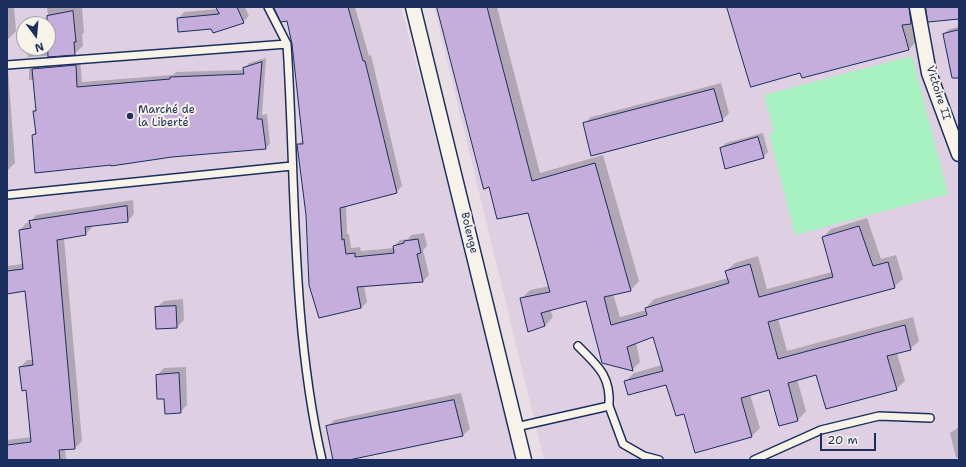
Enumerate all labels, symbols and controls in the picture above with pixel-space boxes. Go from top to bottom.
north arrow [16,16,56,56]
text: N [33,39,45,55]
street label: Victoire II [923,64,953,122]
place label: Marché de la Liberté [138,103,195,129]
marker: Marché de la Liberté [125,111,135,121]
street label: Bolenge [458,211,480,255]
scale bar [822,425,878,451]
text: 20 m [827,432,858,448]

